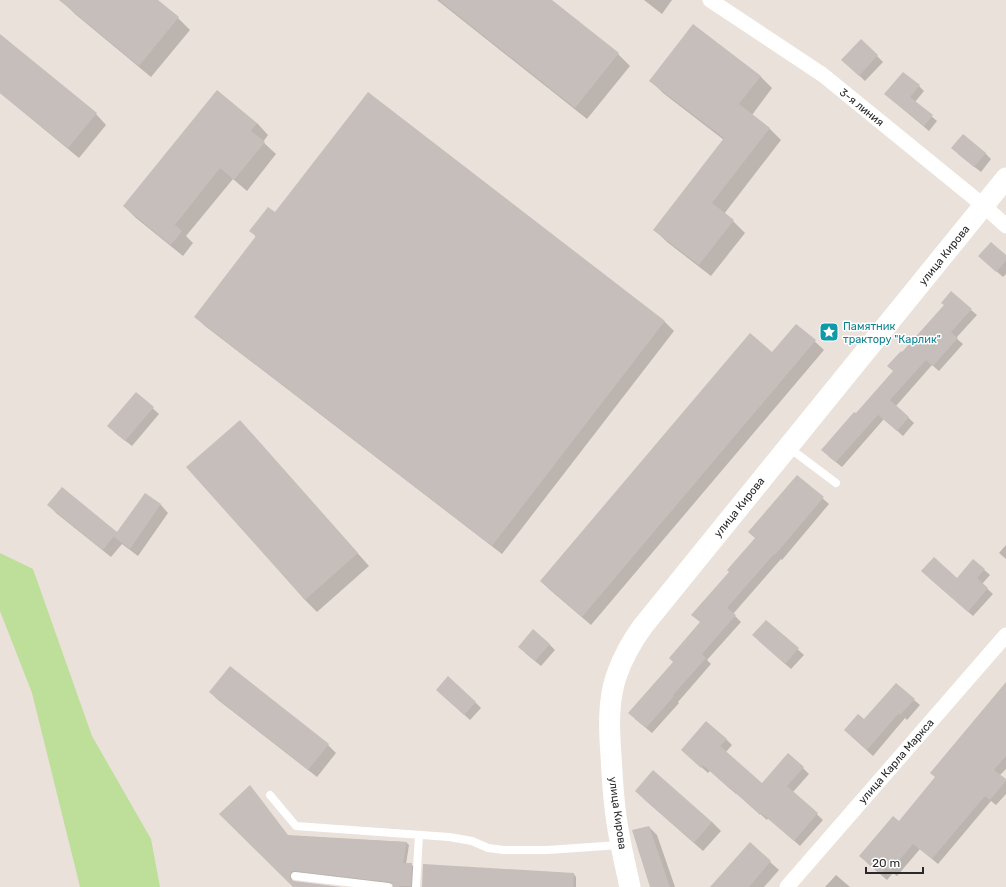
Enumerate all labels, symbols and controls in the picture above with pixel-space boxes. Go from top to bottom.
street label: 3-я линия [837,86,886,129]
street label: улица Кирова [916,223,972,288]
place label: Памятник трактору "Карлик" [843,320,941,346]
place icon: Памятник трактору "Карлик" [818,321,840,343]
street label: улица Кирова [711,475,767,540]
street label: улица Карла Маркса [856,716,937,806]
street label: улица Кирова [606,776,629,850]
scale bar [866,849,923,875]
text: 20 m [872,856,900,870]

